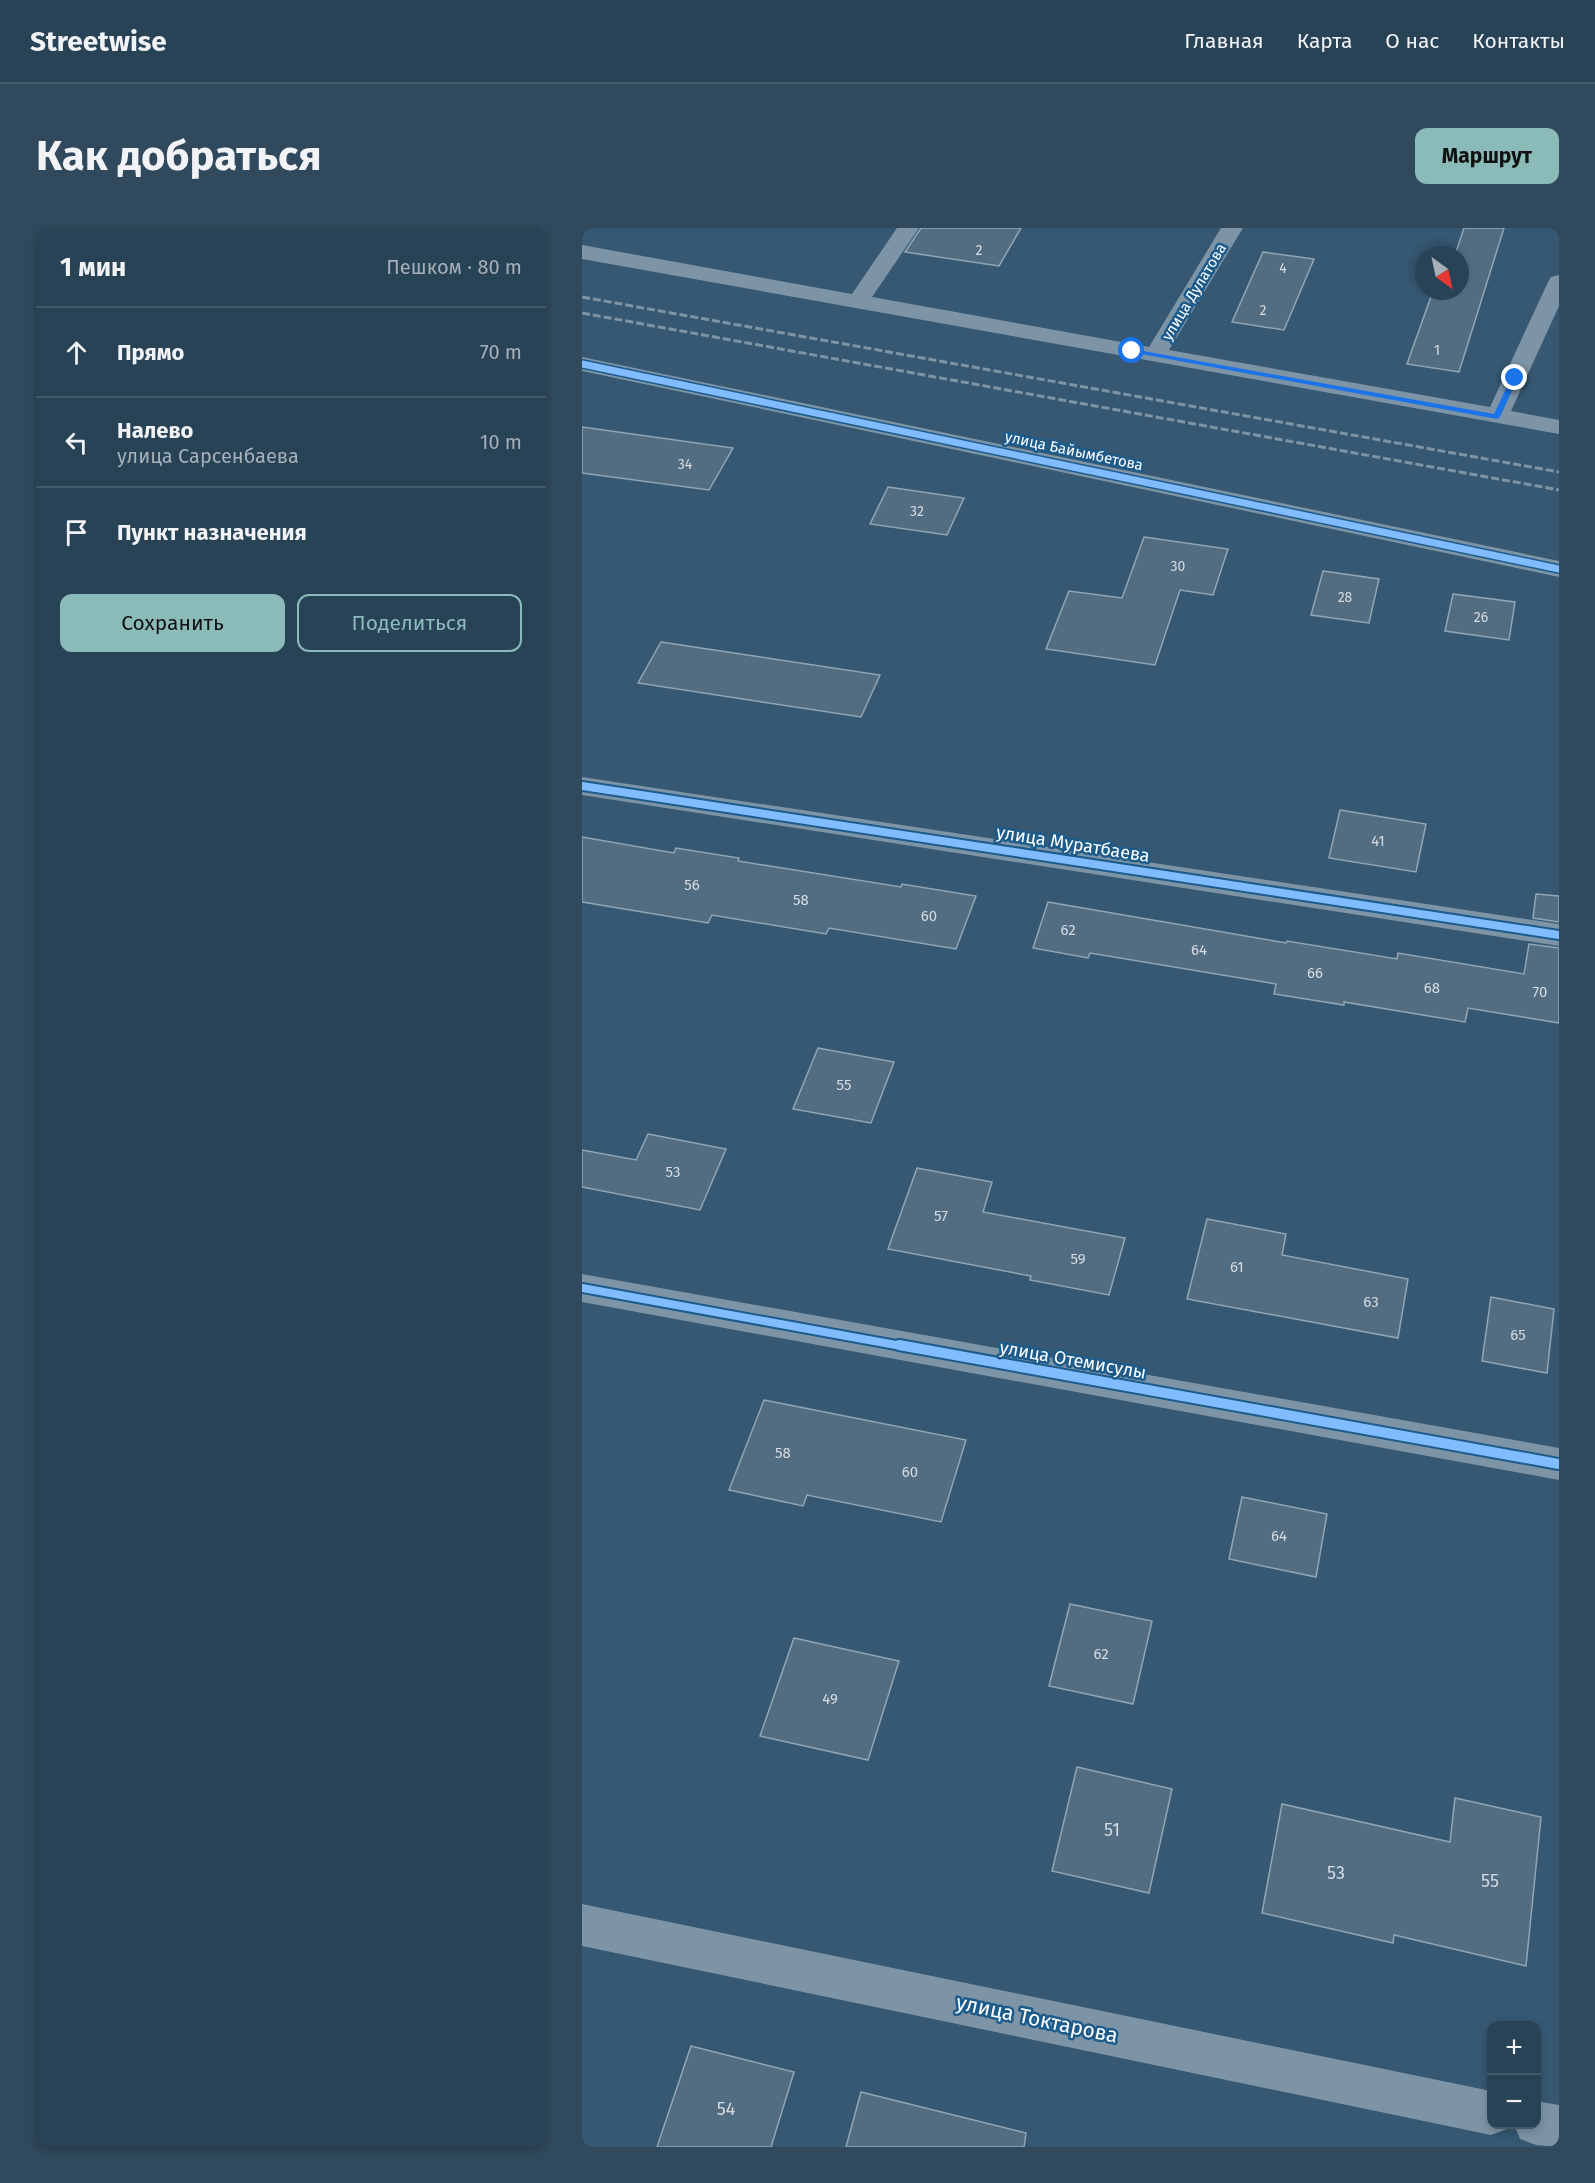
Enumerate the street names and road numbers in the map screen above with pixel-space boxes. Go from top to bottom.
street label: улица Дулатова [1158,240,1230,344]
street label: улица Байымбетова [1003,428,1145,474]
street label: улица Муратбаева [995,821,1151,867]
street label: улица Отемисулы [998,1336,1148,1384]
street label: улица Токтарова [954,1989,1120,2049]

